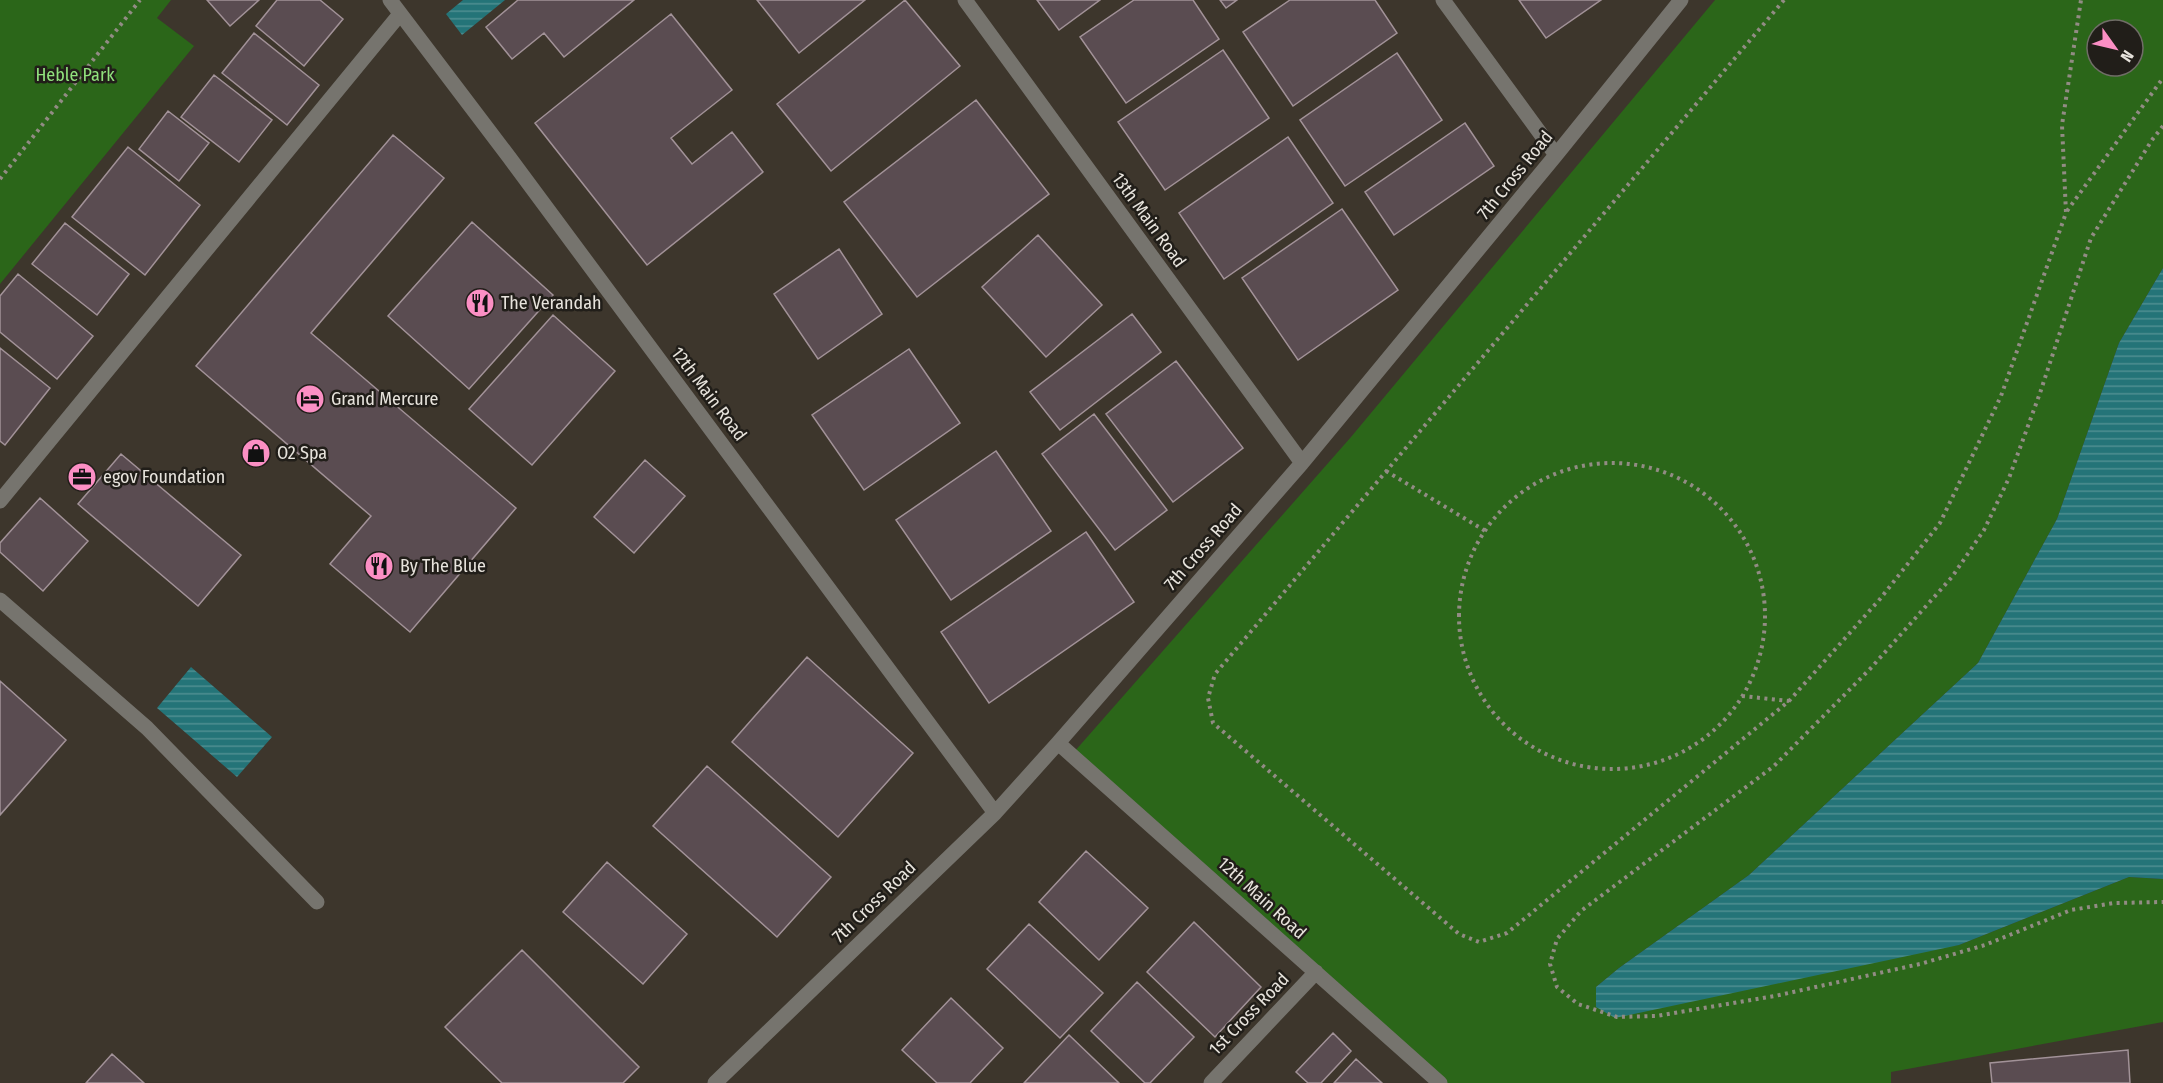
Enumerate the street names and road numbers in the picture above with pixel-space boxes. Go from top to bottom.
street label: 7th Cross Road [1473,126,1557,224]
street label: 13th Main Road [1107,168,1191,272]
street label: 12th Main Road [667,343,751,445]
street label: 7th Cross Road [1159,499,1247,595]
street label: 12th Main Road [1213,852,1311,944]
street label: 7th Cross Road [828,857,920,947]
street label: 1st Cross Road [1204,968,1294,1060]

